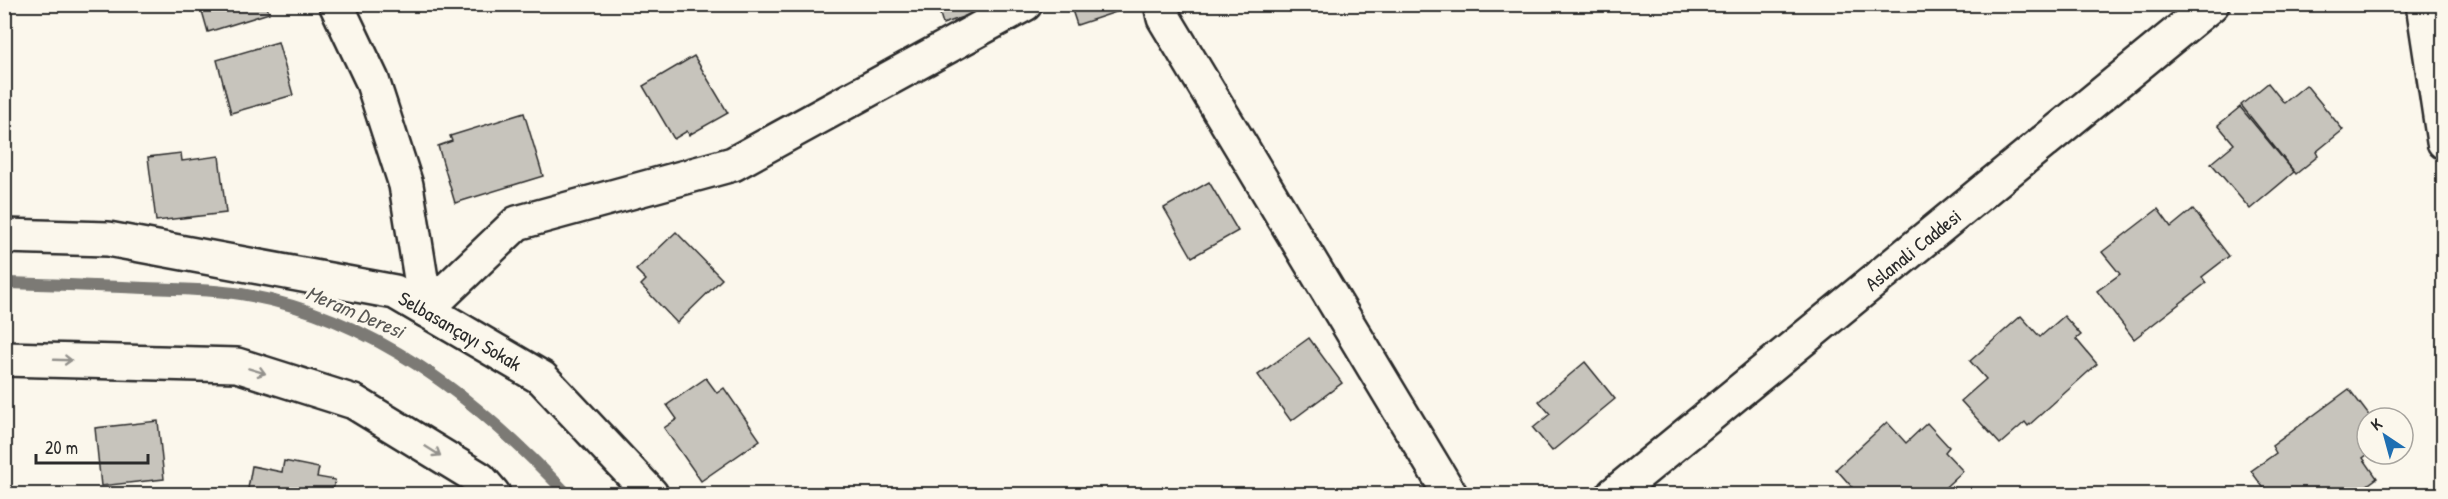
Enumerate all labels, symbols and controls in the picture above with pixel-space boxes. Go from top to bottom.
street label: Aslanali Caddesi [1859,202,1966,297]
water label: Meram Deresi [302,278,411,346]
street label: Selbasançayı Sokak [394,284,527,377]
one-way arrow [52,354,72,366]
one-way arrow [247,366,266,377]
north arrow [2355,406,2415,466]
text: K [2366,412,2387,435]
scale bar [36,427,148,465]
text: 20 m [45,435,78,460]
one-way arrow [425,444,442,457]

